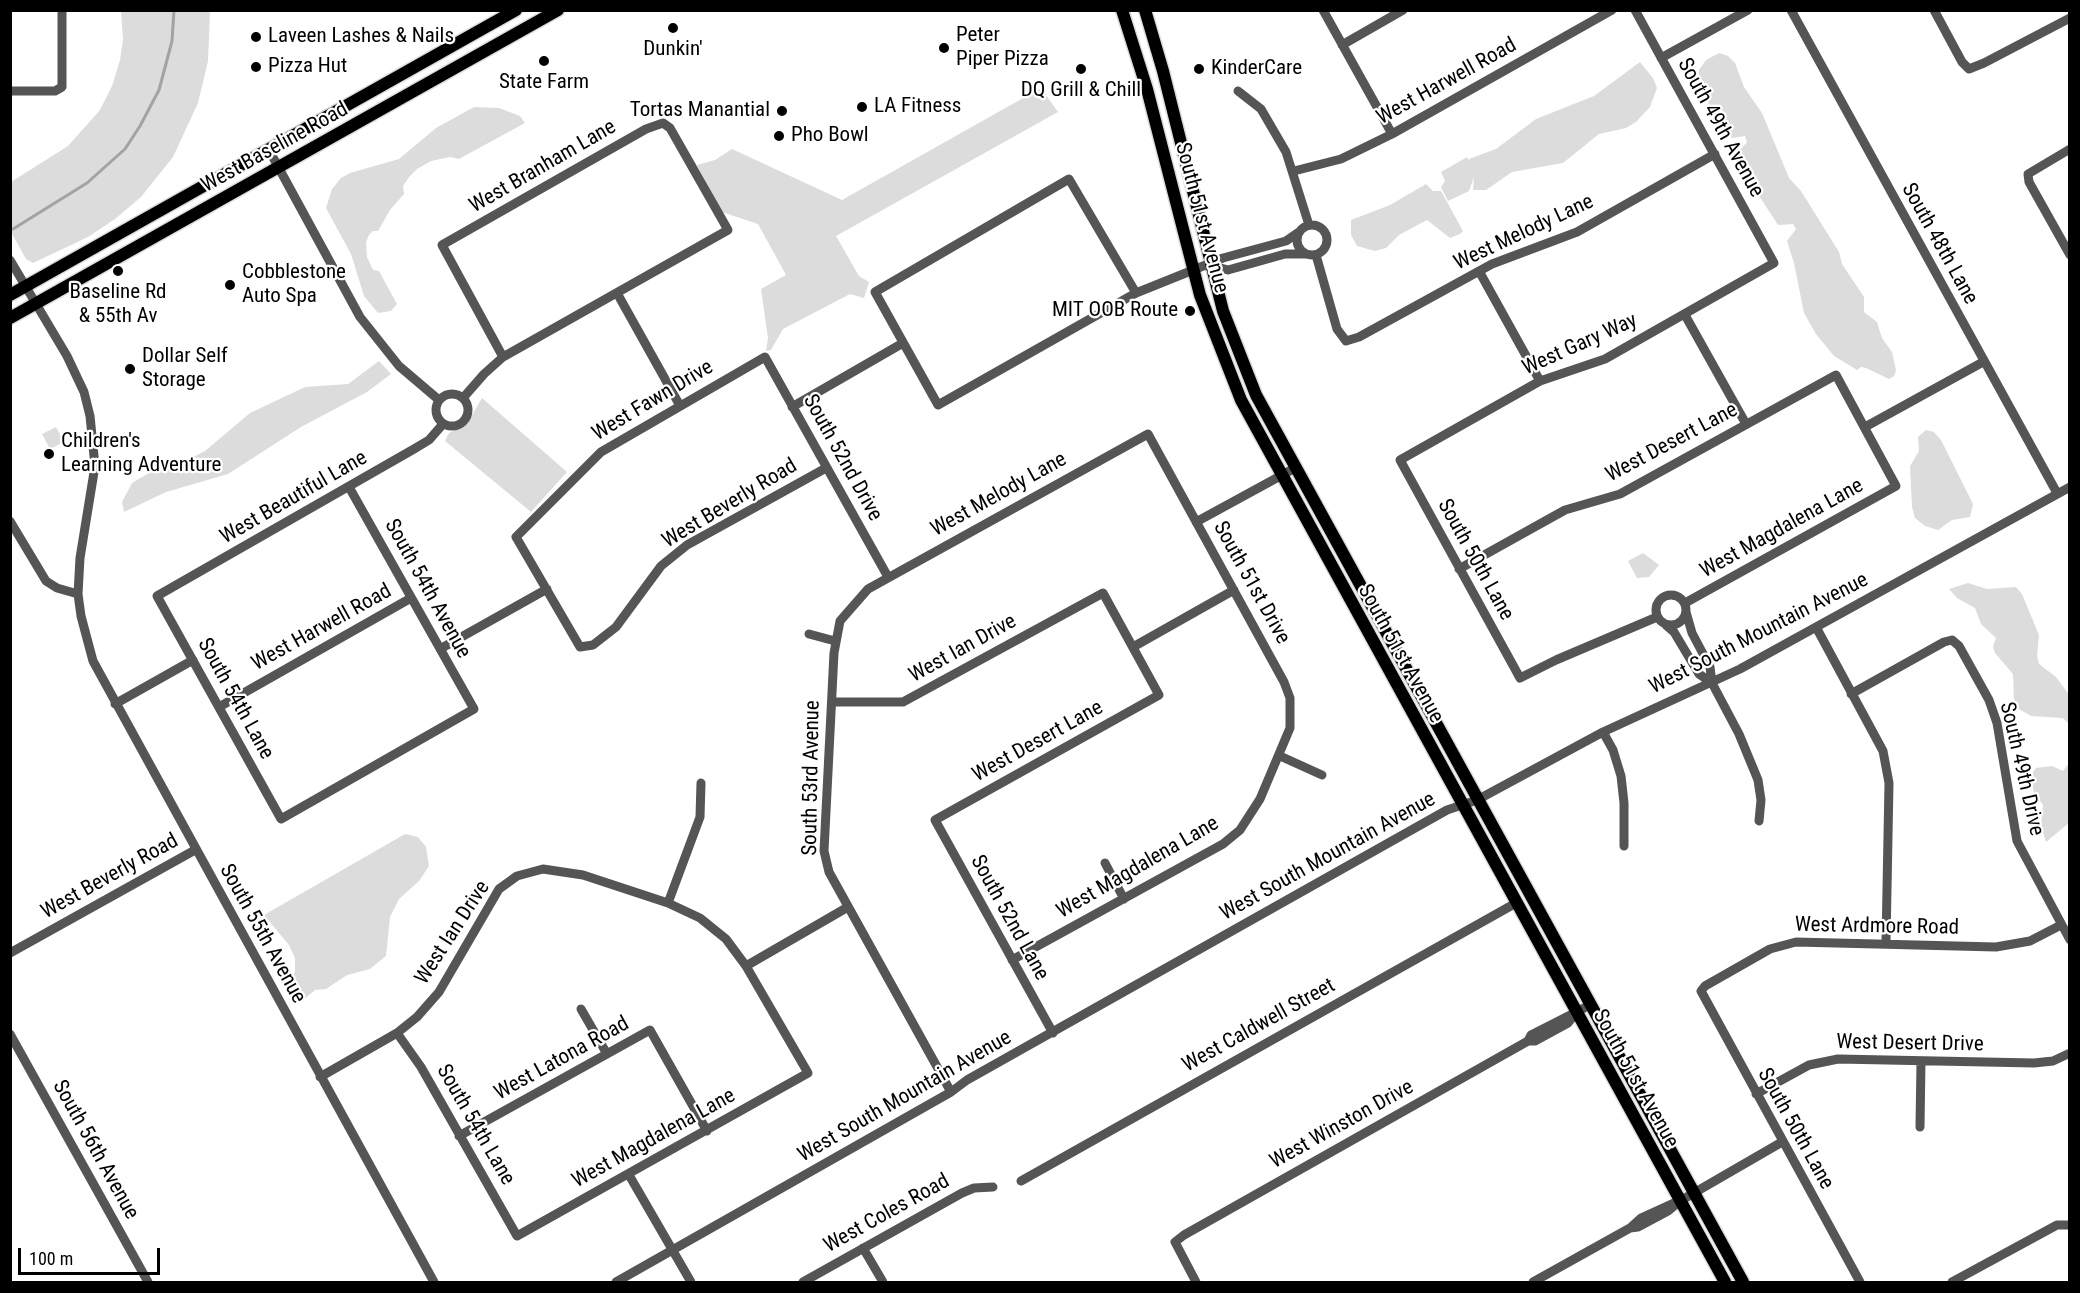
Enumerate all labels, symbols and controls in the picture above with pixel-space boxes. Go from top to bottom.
marker: Dunkin' [666,21,680,35]
place label: Peter Piper Pizza [956,23,1049,73]
place label: Laveen Lashes & Nails [268,24,454,50]
marker: Laveen Lashes & Nails [249,30,263,44]
street label: West Harwell Road [1373,33,1521,131]
place label: Dunkin' [643,37,703,63]
marker: Peter Piper Pizza [937,41,951,55]
place label: Pizza Hut [268,54,347,80]
marker: State Farm [537,54,551,68]
street label: South 49th Avenue [1671,54,1769,202]
place label: KinderCare [1211,56,1302,82]
marker: Pizza Hut [249,60,263,74]
marker: DQ Grill & Chill [1074,62,1088,76]
marker: KinderCare [1192,62,1206,76]
place label: State Farm [499,70,589,96]
place label: DQ Grill & Chill [1021,78,1141,104]
place label: LA Fitness [874,94,961,120]
street label: West Baseline Road [197,97,353,199]
place label: Tortas Manantial [630,98,770,124]
marker: LA Fitness [855,100,869,114]
marker: Tortas Manantial [775,104,789,118]
street label: West Branham Lane [465,115,621,219]
place label: Pho Bowl [791,123,869,149]
marker: Pho Bowl [772,129,786,143]
street label: South 51st Avenue [1169,140,1233,296]
street label: South 48th Lane [1895,179,1983,309]
street label: West Melody Lane [1450,190,1598,276]
place label: Cobblestone Auto Spa [242,260,346,310]
marker: Baseline Rd & 55th Av [111,264,125,278]
marker: Cobblestone Auto Spa [223,278,237,292]
place label: Baseline Rd & 55th Av [70,280,166,330]
place label: MIT OOB Route [1052,298,1178,324]
marker: MIT OOB Route [1183,304,1197,318]
street label: West Gary Way [1519,308,1641,382]
place label: Dollar Self Storage [142,344,228,394]
street label: West Fawn Drive [588,355,718,447]
marker: Dollar Self Storage [123,362,137,376]
street label: South 52nd Drive [797,390,887,526]
street label: West Desert Lane [1602,398,1742,488]
place label: Children's Learning Adventure [61,429,221,479]
street label: West Beautiful Lane [216,446,372,550]
marker: Children's Learning Adventure [42,447,56,461]
street label: West Melody Lane [927,447,1071,543]
street label: West Beverly Road [658,454,802,554]
street label: West Magdalena Lane [1696,474,1868,584]
street label: South 50th Lane [1431,495,1519,625]
street label: South 54th Avenue [378,515,476,663]
street label: South 51st Drive [1207,517,1295,649]
street label: West South Mountain Avenue [1645,568,1873,700]
street label: West Harwell Road [248,579,396,677]
street label: South 51st Avenue [1352,580,1448,728]
street label: West Ian Drive [905,609,1021,689]
street label: South 54th Lane [191,634,279,764]
street label: West Desert Lane [968,696,1108,788]
street label: South 53rd Avenue [798,700,826,856]
street label: South 49th Drive [1993,700,2049,838]
street label: West South Mountain Avenue [1216,787,1440,927]
street label: West Magdalena Lane [1053,811,1223,925]
street label: West Beverly Road [37,829,183,925]
street label: South 52nd Lane [964,851,1054,985]
street label: South 55th Avenue [213,860,311,1008]
street label: West Ian Drive [410,877,496,989]
street label: West Ardmore Road [1795,913,1959,941]
street label: West Caldwell Street [1178,974,1340,1078]
street label: South 51st Avenue [1587,1005,1683,1153]
street label: West Latona Road [490,1012,634,1106]
street label: West South Mountain Avenue [794,1026,1016,1168]
street label: West Desert Drive [1836,1030,1984,1058]
street label: South 54th Lane [430,1060,520,1190]
street label: South 50th Lane [1751,1064,1839,1194]
street label: West Winston Drive [1266,1075,1418,1175]
street label: South 56th Avenue [46,1076,144,1224]
street label: West Magdalena Lane [568,1084,740,1194]
street label: West Coles Road [820,1169,954,1259]
scale bar [21,1236,164,1274]
text: 100 m [29,1248,73,1269]

